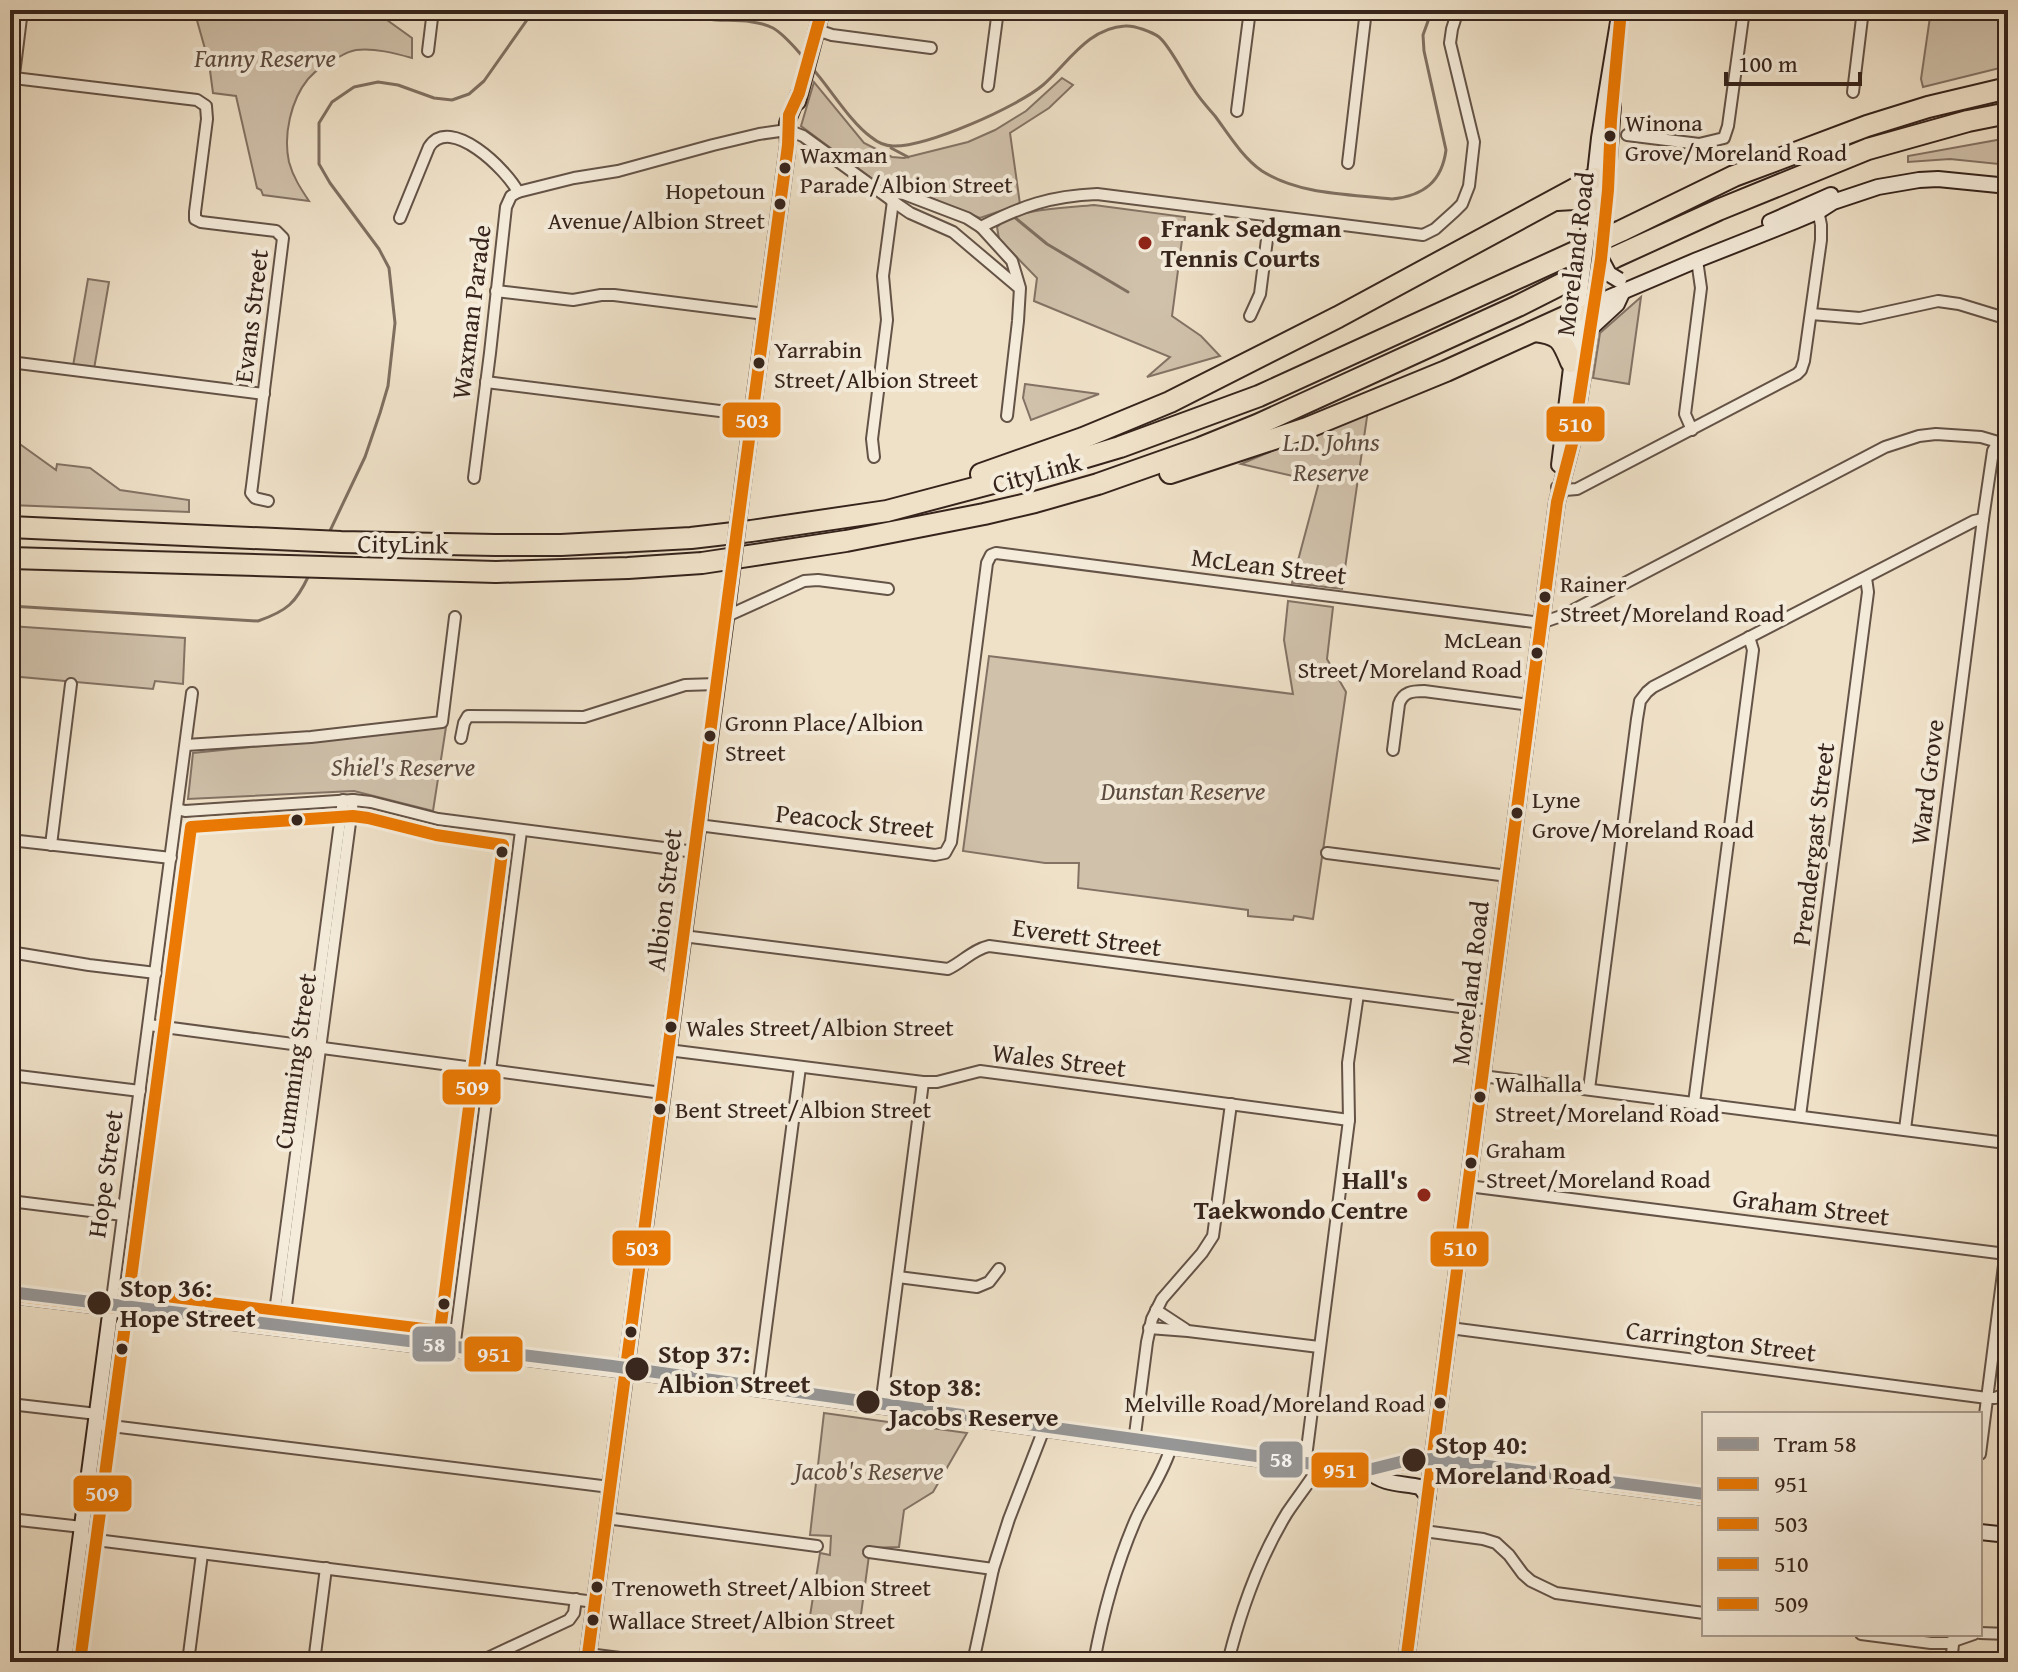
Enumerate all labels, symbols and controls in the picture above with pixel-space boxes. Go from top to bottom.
scale bar [1726,36,1860,86]
park label: Fanny Reserve [193,38,336,77]
text: 100 m [1738,46,1798,81]
place label: Winona Grove/Moreland Road [1625,105,1847,170]
marker: Winona Grove/Moreland Road [1602,128,1618,144]
place label: Waxman Parade/Albion Street [800,137,1013,202]
marker: Waxman Parade/Albion Street [777,160,793,176]
street label: Moreland Road [1545,169,1604,338]
place label: Hopetoun Avenue/Albion Street [548,173,766,238]
marker: Hopetoun Avenue/Albion Street [772,196,788,212]
place label: Frank Sedgman Tennis Courts [1161,208,1342,277]
street label: Waxman Parade [440,222,501,401]
marker: Frank Sedgman Tennis Courts [1136,234,1154,252]
street label: Evans Street [223,247,278,385]
place label: Yarrabin Street/Albion Street [774,332,979,397]
marker: Yarrabin Street/Albion Street [751,355,767,371]
line badge: 503 [721,401,782,439]
text: 503 [735,404,769,436]
line badge: 510 [1545,405,1606,443]
text: 510 [1558,408,1592,440]
park label: L.D. Johns Reserve [1281,422,1380,491]
street label: CityLink [988,442,1087,503]
street label: CityLink [357,523,450,564]
street label: McLean Street [1189,537,1349,594]
place label: Rainer Street/Moreland Road [1560,566,1785,631]
marker: Rainer Street/Moreland Road [1537,589,1553,605]
place label: McLean Street/Moreland Road [1297,622,1523,687]
marker: McLean Street/Moreland Road [1529,645,1545,661]
place label: Gronn Place/Albion Street [725,705,924,770]
street label: Ward Grove [1899,717,1954,847]
marker: Gronn Place/Albion Street [702,728,718,744]
street label: Prendergast Street [1781,740,1844,948]
park label: Shiel's Reserve [331,747,475,786]
park label: Dunstan Reserve [1100,771,1265,810]
place label: Lyne Grove/Moreland Road [1532,782,1754,847]
street label: Peacock Street [774,793,936,848]
marker: Lyne Grove/Moreland Road [1509,805,1525,821]
unlabelled marker [289,812,305,828]
street label: Albion Street [635,826,692,973]
unlabelled marker [494,844,510,860]
street label: Moreland Road [1440,898,1499,1067]
street label: Everett Street [1010,907,1164,966]
street label: Cumming Street [263,971,326,1151]
place label: Wales Street/Albion Street [686,1010,954,1045]
marker: Wales Street/Albion Street [663,1019,679,1035]
street label: Wales Street [990,1032,1128,1087]
place label: Walhalla Street/Moreland Road [1495,1066,1720,1131]
line badge: 509 [441,1068,502,1106]
text: 509 [455,1071,489,1103]
marker: Walhalla Street/Moreland Road [1472,1089,1488,1105]
place label: Bent Street/Albion Street [675,1092,932,1127]
marker: Bent Street/Albion Street [652,1101,668,1117]
street label: Hope Street [76,1108,133,1240]
place label: Graham Street/Moreland Road [1486,1132,1711,1197]
marker: Graham Street/Moreland Road [1463,1155,1479,1171]
place label: Hall's Taekwondo Centre [1194,1160,1408,1229]
street label: Graham Street [1730,1178,1892,1235]
marker: Hall's Taekwondo Centre [1415,1186,1433,1204]
line badge: 503 [611,1229,672,1267]
line badge: 510 [1429,1230,1490,1268]
text: 503 [625,1232,659,1264]
text: 510 [1443,1232,1477,1264]
place label: Stop 36: Hope Street [120,1268,256,1337]
marker: Stop 36: Hope Street [85,1289,113,1317]
unlabelled marker [436,1296,452,1312]
street label: Carrington Street [1624,1309,1818,1372]
unlabelled marker [623,1324,639,1340]
line badge: 58 [411,1325,457,1363]
text: 58 [423,1328,445,1360]
place label: Stop 37: Albion Street [658,1334,810,1403]
line badge: 951 [463,1335,524,1373]
text: 951 [477,1338,511,1370]
unlabelled marker [114,1341,130,1357]
marker: Stop 37: Albion Street [623,1355,651,1383]
place label: Stop 38: Jacobs Reserve [885,1367,1059,1436]
place label: Melville Road/Moreland Road [1124,1386,1425,1421]
marker: Stop 38: Jacobs Reserve [854,1388,882,1416]
marker: Melville Road/Moreland Road [1432,1395,1448,1411]
legend [1702,1412,1982,1636]
place label: Stop 40: Moreland Road [1435,1425,1611,1494]
text: Tram 58 [1774,1426,1856,1461]
line badge: 58 [1258,1440,1304,1479]
text: 58 [1270,1443,1292,1475]
marker: Stop 40: Moreland Road [1400,1446,1428,1474]
park label: Jacob's Reserve [790,1451,944,1490]
line badge: 951 [1310,1451,1370,1489]
text: 951 [1323,1454,1357,1486]
text: 951 [1774,1466,1809,1501]
line badge: 509 [72,1474,133,1513]
text: 509 [85,1477,119,1509]
text: 503 [1774,1506,1809,1541]
text: 510 [1774,1546,1809,1581]
place label: Trenoweth Street/Albion Street [612,1570,931,1605]
marker: Trenoweth Street/Albion Street [589,1579,605,1595]
text: 509 [1774,1586,1809,1621]
place label: Wallace Street/Albion Street [608,1603,896,1638]
marker: Wallace Street/Albion Street [585,1612,601,1628]

